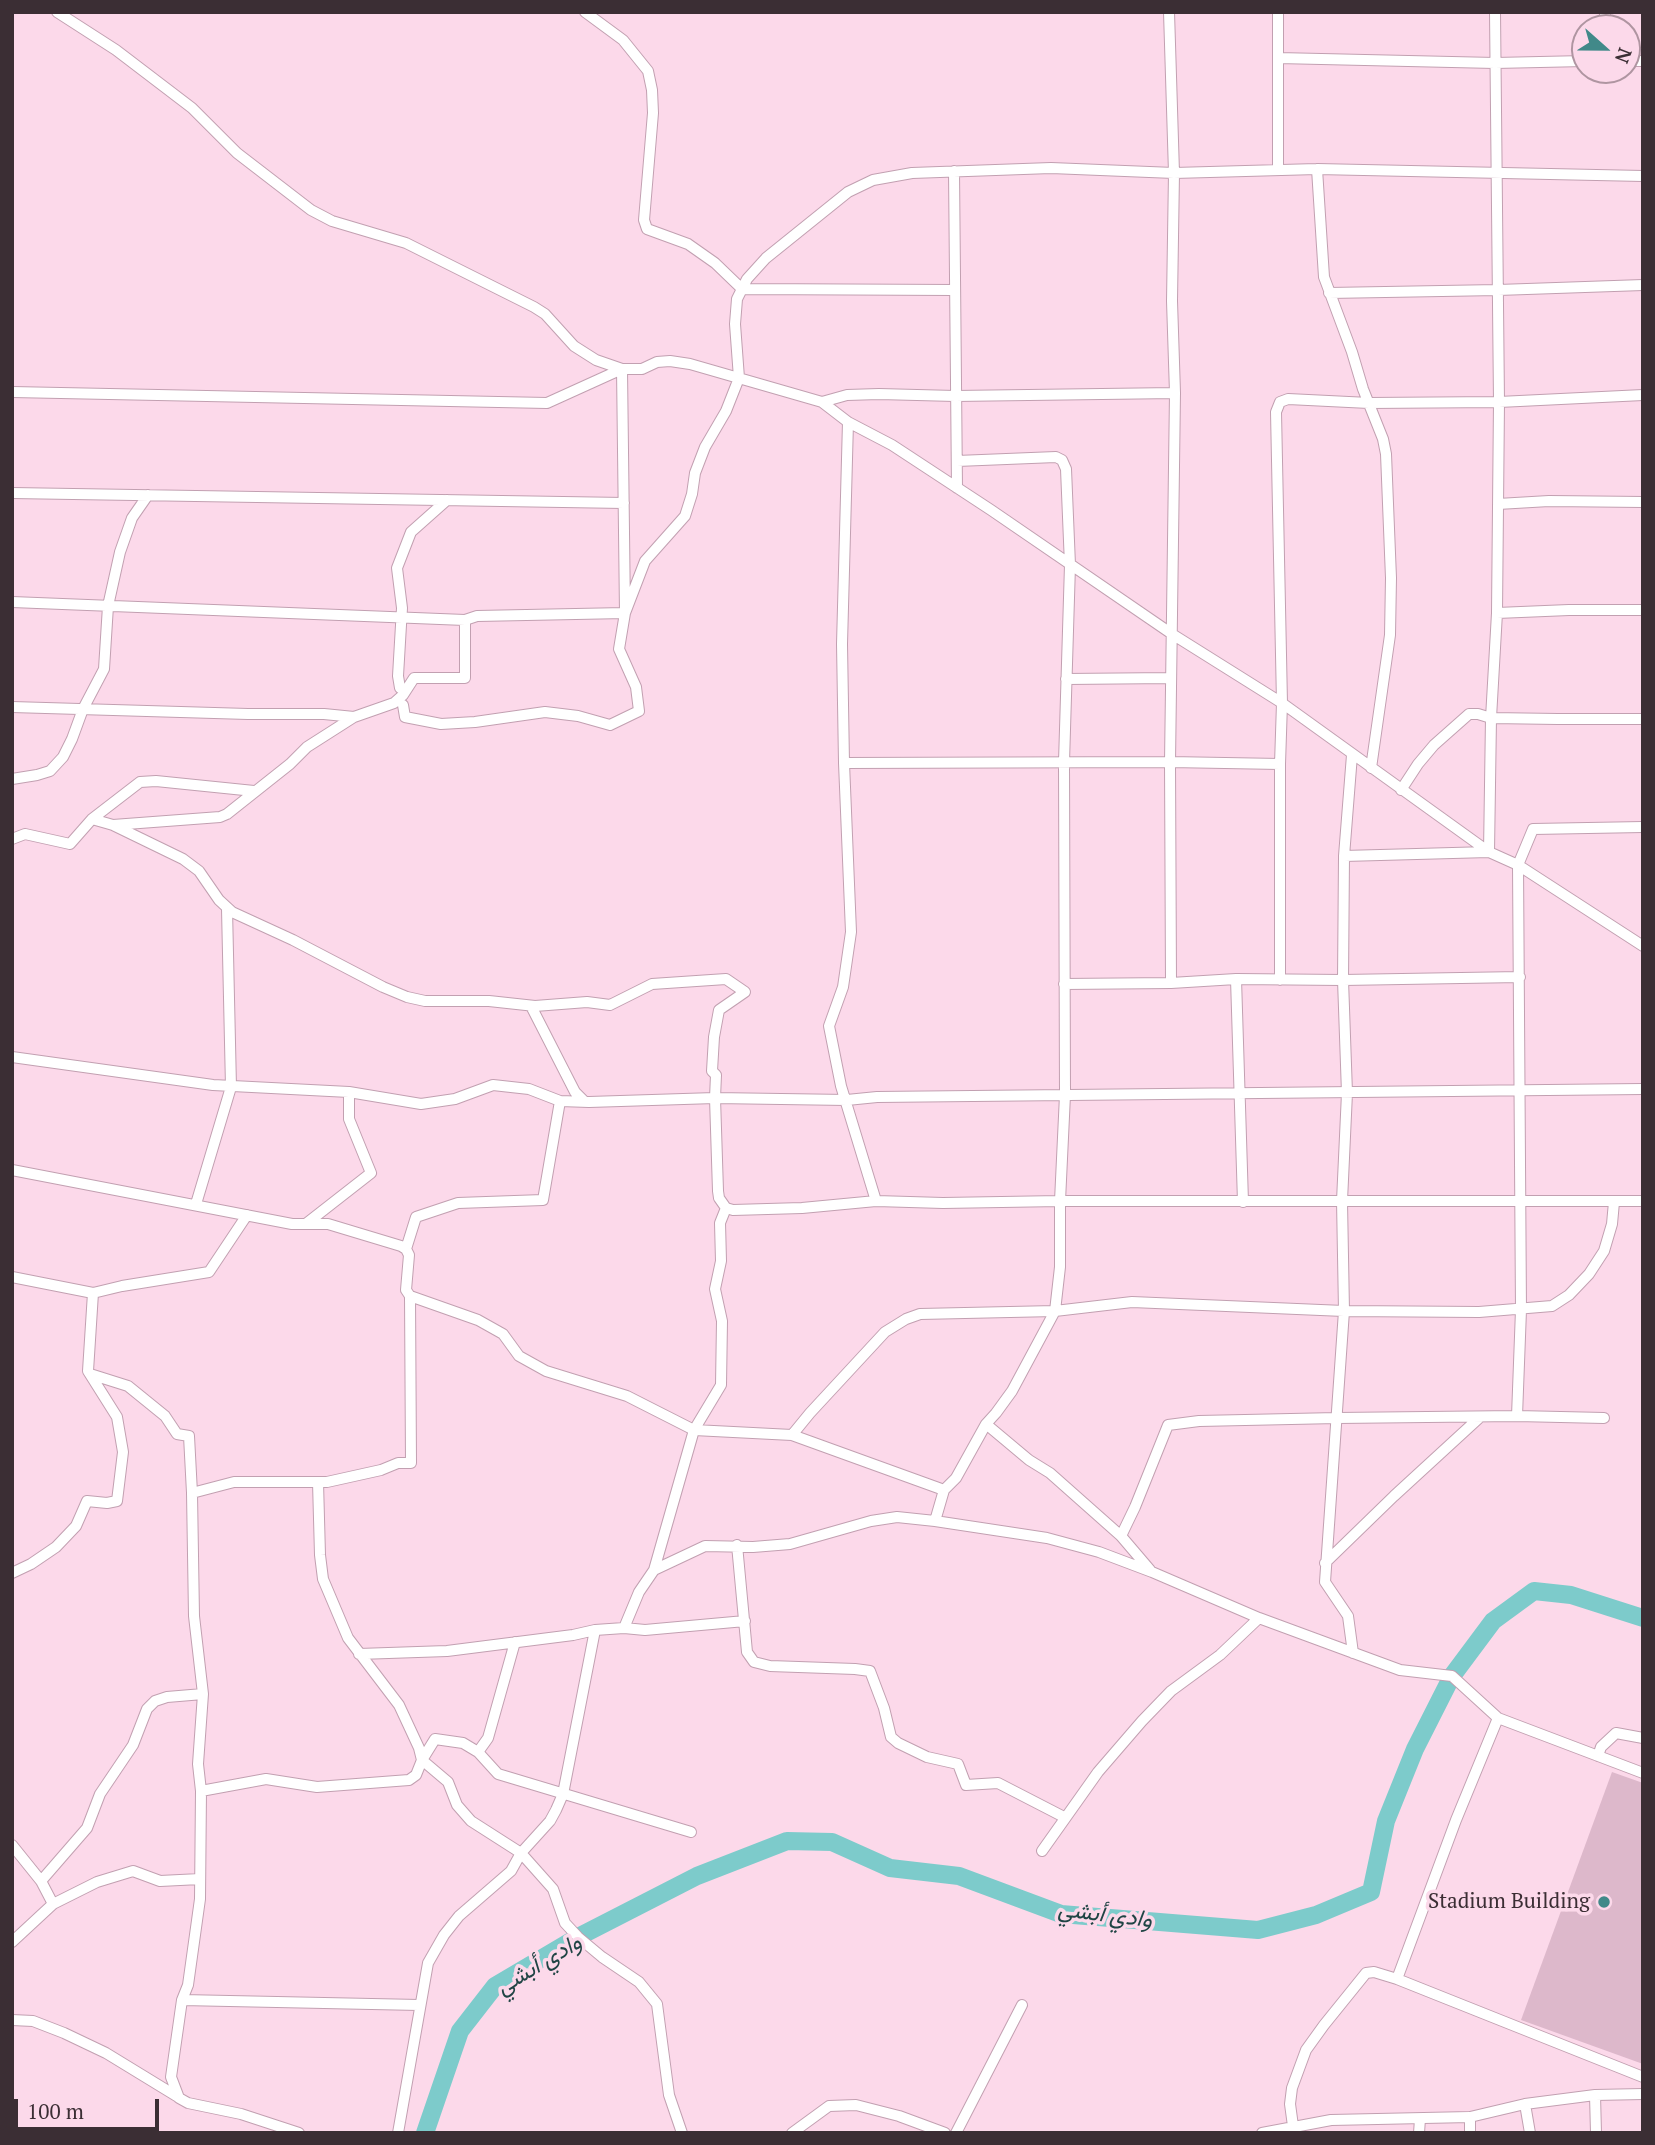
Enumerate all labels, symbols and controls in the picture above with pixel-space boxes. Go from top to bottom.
north arrow [1571,14,1641,84]
text: N [1610,45,1638,67]
place label: Stadium Building [1428,1889,1590,1915]
marker: Stadium Building [1596,1894,1612,1910]
water label: وادي أبشي [1056,1896,1154,1934]
water label: وادي أبشي [491,1929,587,2001]
scale bar [18,2086,163,2130]
text: 100 m [27,2097,84,2125]

